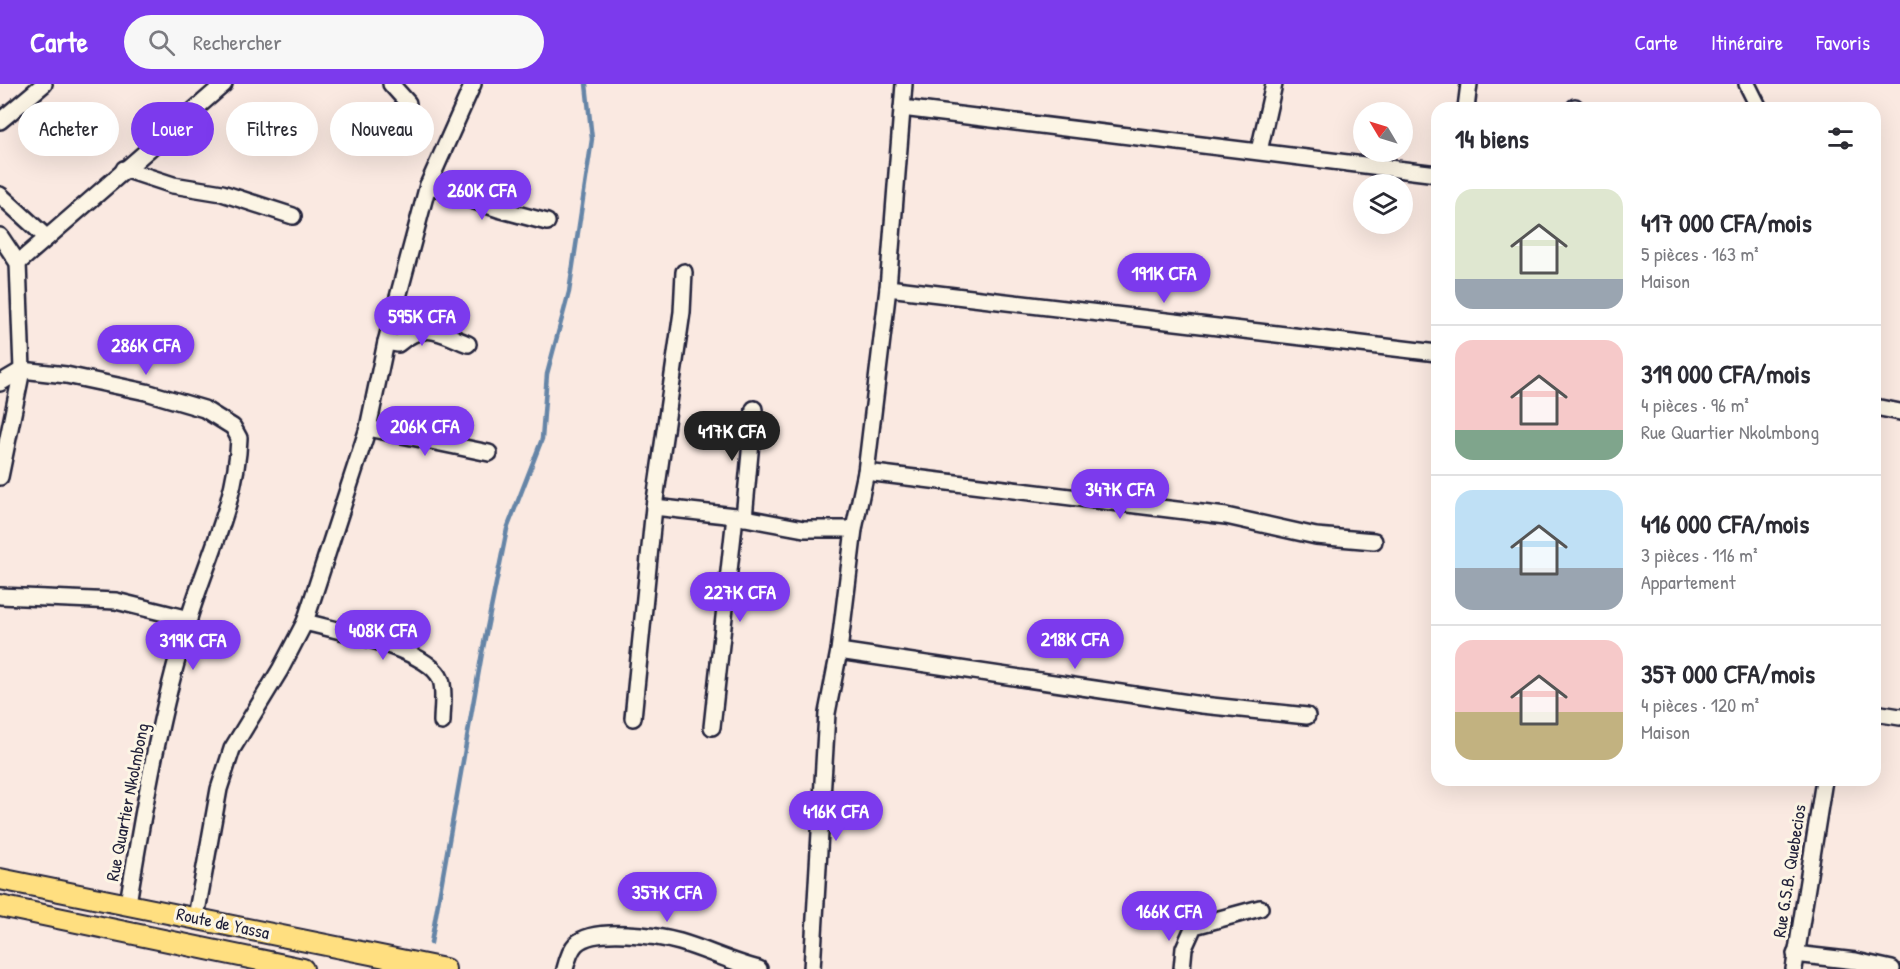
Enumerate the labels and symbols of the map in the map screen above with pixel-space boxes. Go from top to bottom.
north arrow [1353,102,1413,162]
pin: 260K CFA [420,170,544,221]
pin: 191K CFA [1102,253,1226,304]
pin: 595K CFA [360,296,484,347]
pin: 286K CFA [84,325,208,376]
pin: 206K CFA [363,406,487,457]
pin: 417K CFA [670,411,794,462]
pin: 347K CFA [1058,469,1182,520]
pin: 227K CFA [678,572,802,623]
pin: 408K CFA [321,610,445,661]
pin: 218K CFA [1013,619,1137,670]
pin: 319K CFA [131,620,255,671]
street label: Rue Quartier Nkolmbong [99,721,155,883]
pin: 416K CFA [774,791,898,842]
street label: Rue G.S.B. Quebecios [1766,803,1812,939]
pin: 357K CFA [605,872,729,923]
pin: 166K CFA [1107,891,1231,942]
street label: Route de Yassa [174,901,272,945]

